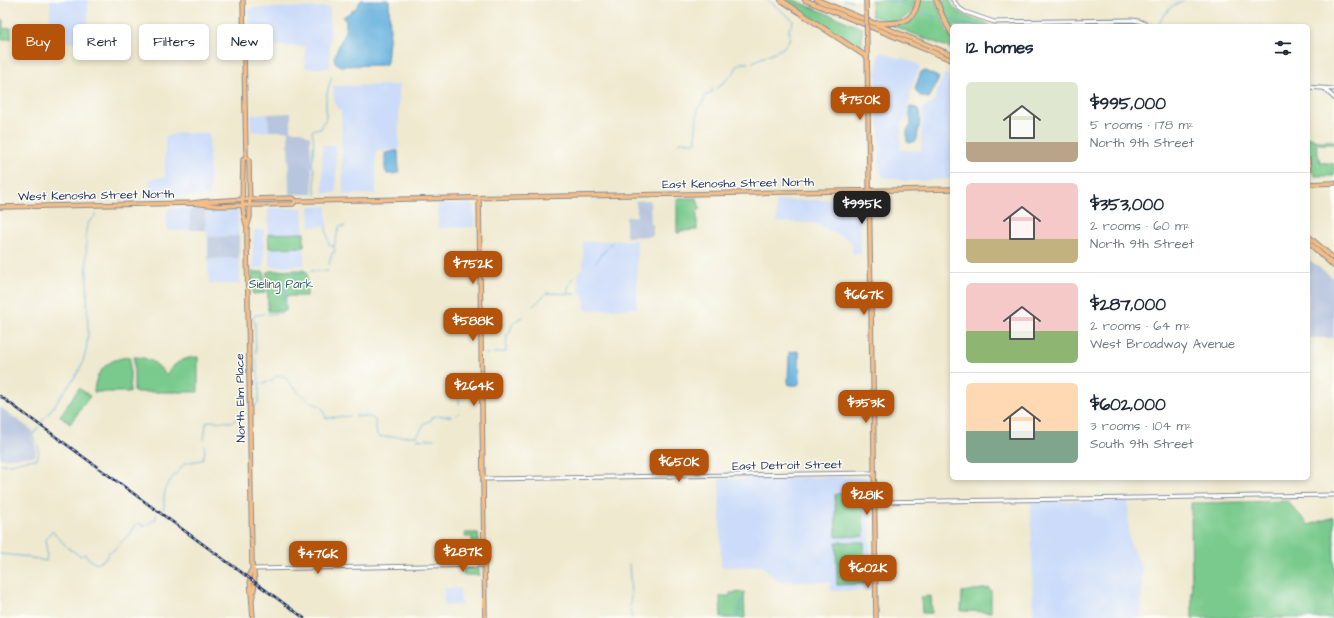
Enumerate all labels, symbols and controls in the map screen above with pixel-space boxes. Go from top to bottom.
chip: Buy [12,24,65,60]
chip: Rent [73,24,131,60]
chip: Filters [139,24,209,60]
chip: New [217,24,273,60]
text: 12 homes [966,36,1034,60]
icon: filters [1272,37,1294,59]
pin: $750K [832,87,888,121]
text: $750K [840,91,880,109]
text: $995,000 [1090,92,1166,116]
icon: home [998,98,1046,146]
text: 5 rooms · 178 m² [1090,116,1193,134]
text: North 9th Street [1090,134,1194,152]
street label: East Kenosha Street North [662,174,814,193]
street label: West Kenosha Street North [18,186,174,205]
pin: $995K [834,191,890,225]
text: $353,000 [1090,193,1164,217]
text: $995K [842,195,882,213]
icon: home [998,199,1046,247]
text: 2 rooms · 60 m² [1090,217,1190,235]
text: North 9th Street [1090,235,1194,253]
pin: $752K [445,251,501,285]
text: $752K [453,255,493,273]
park label: Sieling Park [249,276,314,294]
pin: $667K [836,282,892,316]
text: $667K [844,286,884,304]
text: $287,000 [1090,293,1166,317]
icon: home [998,299,1046,347]
pin: $588K [445,308,501,342]
text: $588K [452,312,494,330]
text: 2 rooms · 64 m² [1090,317,1191,335]
text: West Broadway Avenue [1090,335,1235,353]
street label: North Elm Place [231,353,250,443]
pin: $264K [446,373,502,407]
text: $264K [454,377,494,395]
pin: $353K [838,390,894,424]
text: $602,000 [1090,393,1166,417]
text: $353K [847,394,885,412]
icon: home [998,399,1046,447]
text: 3 rooms · 104 m² [1090,417,1191,435]
text: South 9th Street [1090,435,1194,453]
pin: $650K [651,449,707,483]
text: $650K [659,453,699,471]
street label: East Detroit Street [732,456,842,475]
pin: $281K [839,482,895,516]
text: $281K [851,486,883,504]
pin: $287K [435,539,491,573]
pin: $476K [290,541,346,575]
text: $287K [444,543,482,561]
text: $476K [298,545,338,563]
pin: $602K [840,555,896,589]
text: $602K [849,559,887,577]

